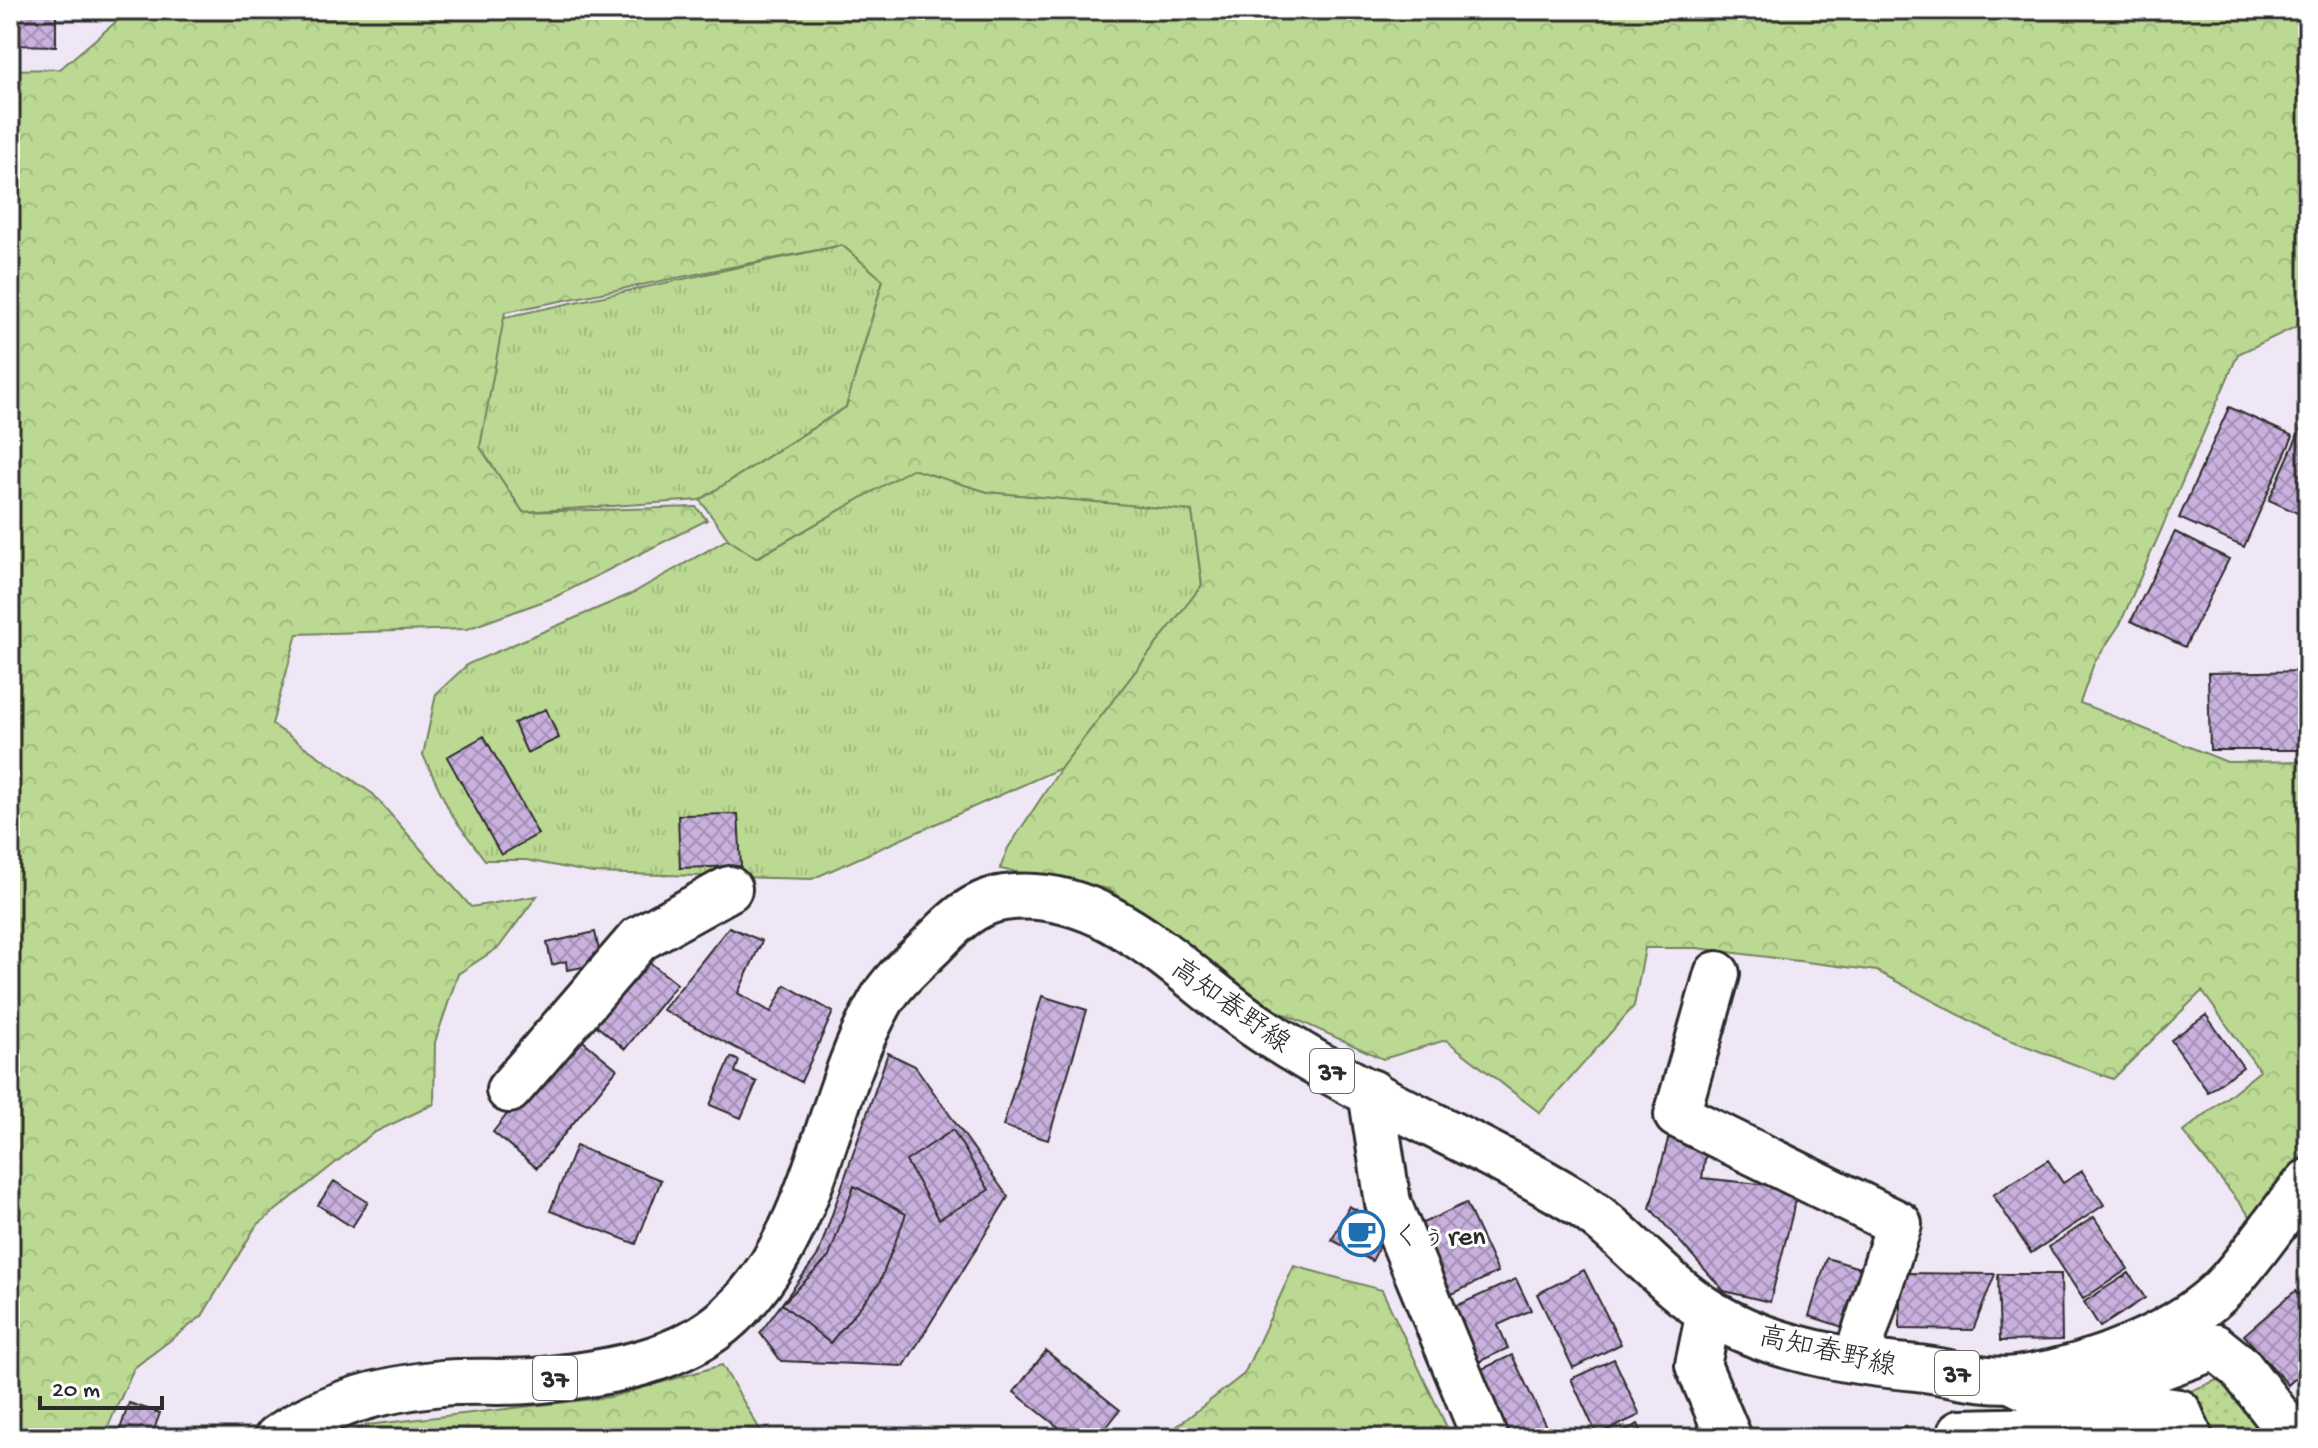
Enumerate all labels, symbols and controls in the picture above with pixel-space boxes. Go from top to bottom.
street label: 高知春野線 [1163,952,1297,1062]
road number: 37 [1310,1049,1354,1093]
cafe icon: くぅren [1337,1210,1385,1258]
place label: くぅren [1392,1222,1486,1255]
street label: 高知春野線 [1755,1320,1899,1385]
road number: 37 [1935,1351,1979,1395]
road number: 37 [533,1356,577,1400]
scale bar [40,1360,162,1410]
text: 20 m [52,1377,100,1406]

